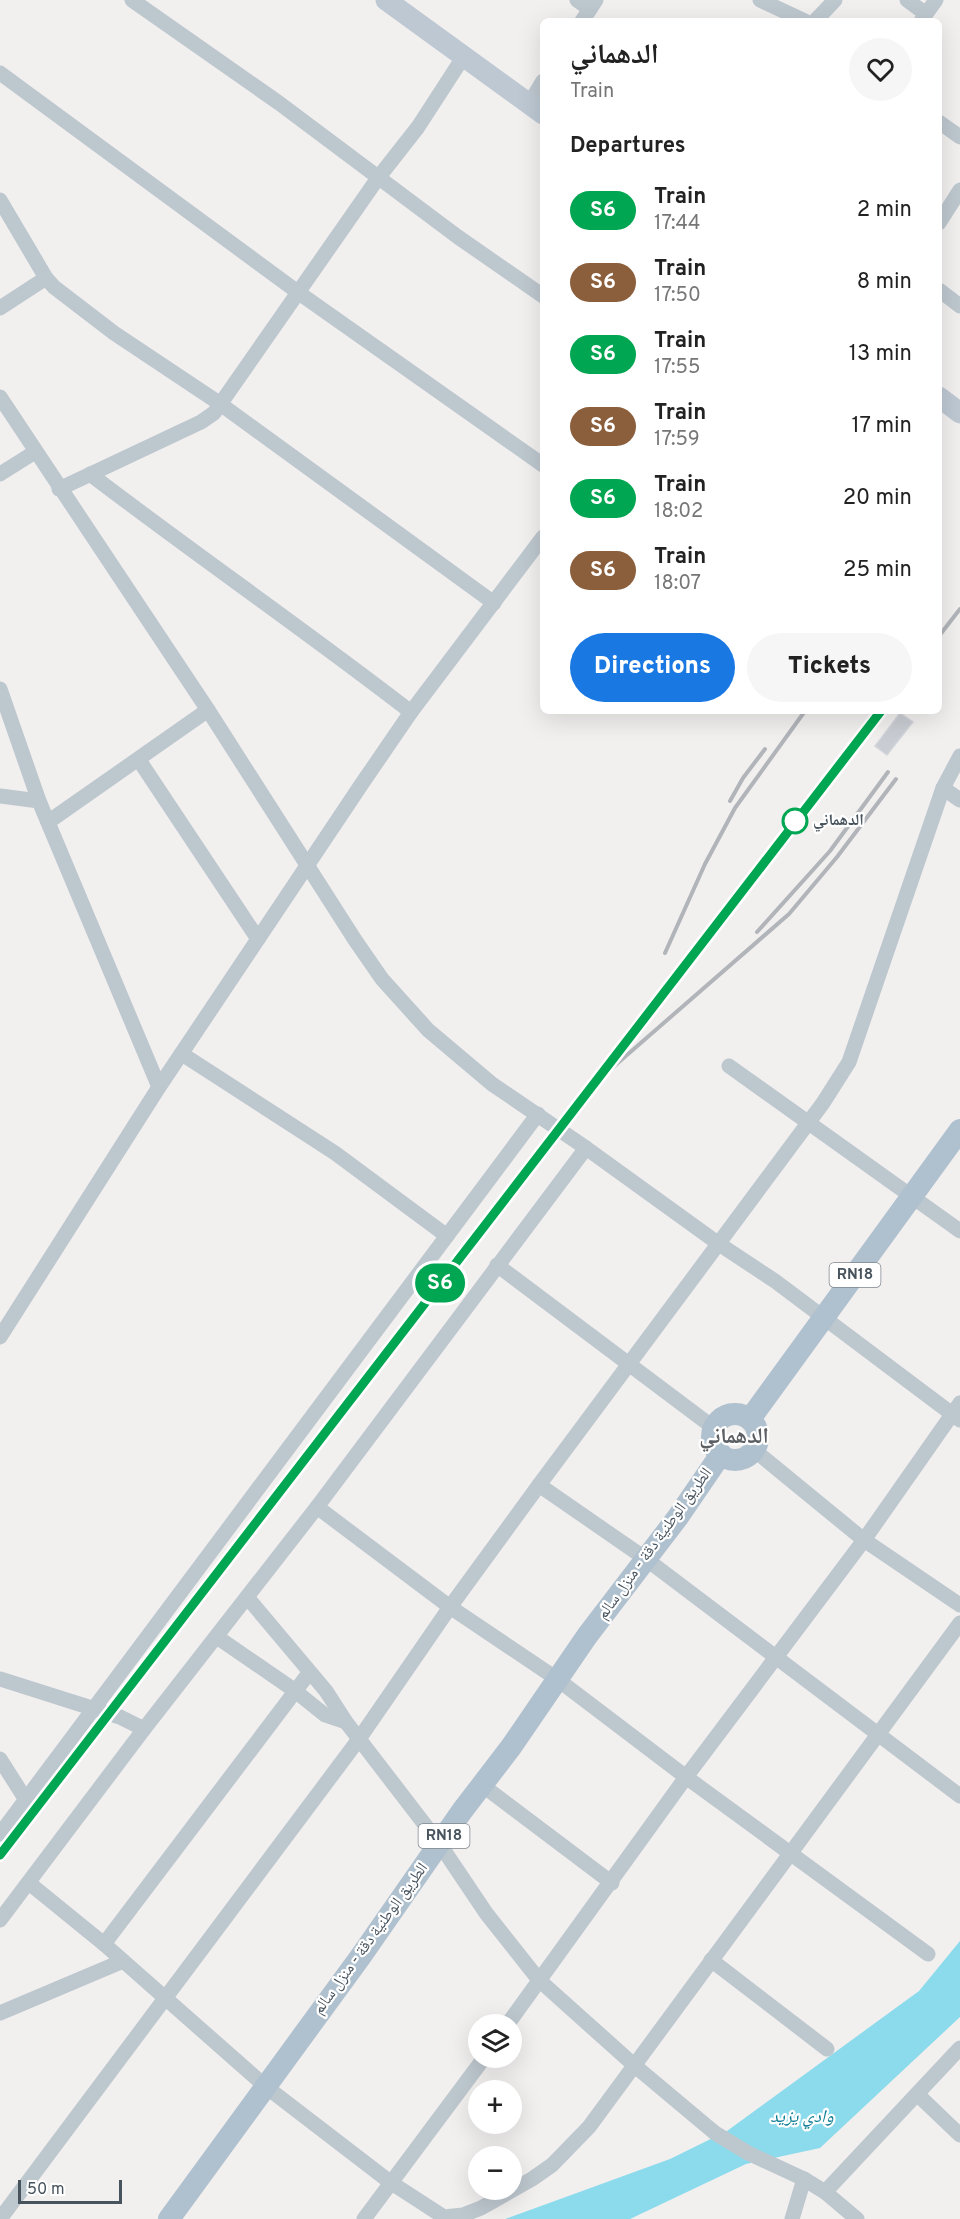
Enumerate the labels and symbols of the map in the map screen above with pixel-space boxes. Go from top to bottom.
marker: الدهماني [782,808,808,834]
place label: الدهماني [813,811,864,832]
road number: RN18 [830,1263,880,1287]
line badge: S6 [413,1264,467,1302]
district label: الدهماني [699,1424,769,1452]
street label: الطريق الوطنية دقة - منزل سالم [593,1464,717,1624]
road number: RN18 [418,1824,470,1848]
street label: الطريق الوطنية دقة - منزل سالم [309,1859,433,2019]
water label: وادي يزيد [770,2106,834,2130]
scale bar [18,2177,122,2204]

